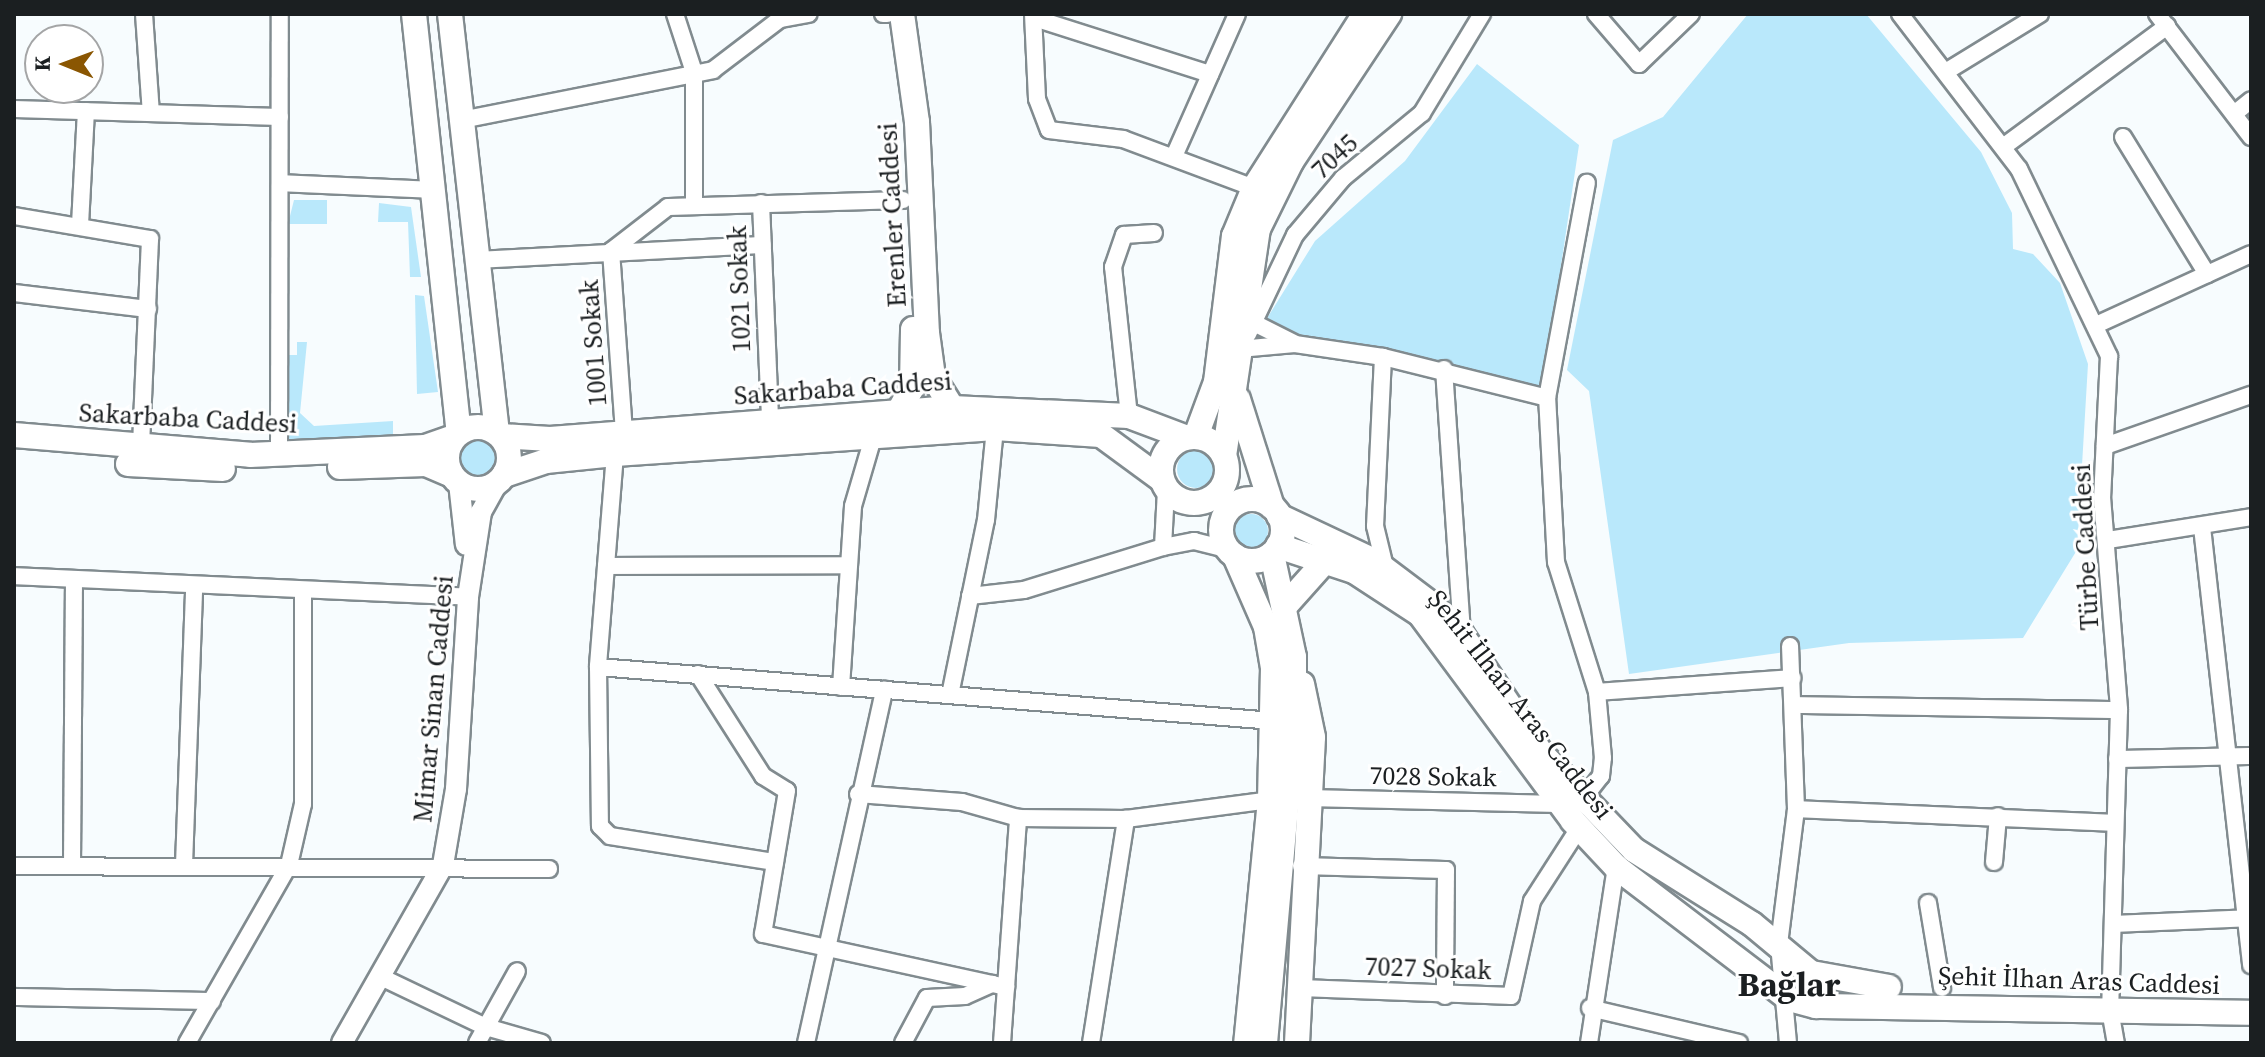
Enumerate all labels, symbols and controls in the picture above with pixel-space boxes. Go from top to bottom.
north arrow [24,24,104,104]
text: K [27,56,57,72]
street label: Erenler Caddesi [873,122,913,308]
street label: 7045 [1305,128,1365,186]
street label: 1021 Sokak [722,225,758,353]
street label: 1001 Sokak [574,279,614,407]
street label: Sakarbaba Caddesi [733,366,953,412]
street label: Sakarbaba Caddesi [78,398,298,440]
street label: Türbe Caddesi [2066,463,2106,631]
street label: Mimar Sinan Caddesi [408,574,460,824]
street label: Şehit İlhan Aras Caddesi [1421,584,1619,826]
street label: 7028 Sokak [1369,760,1497,794]
street label: 7027 Sokak [1364,951,1492,987]
street label: Şehit İlhan Aras Caddesi [1937,960,2221,1002]
district label: Bağlar [1738,965,1840,1005]

